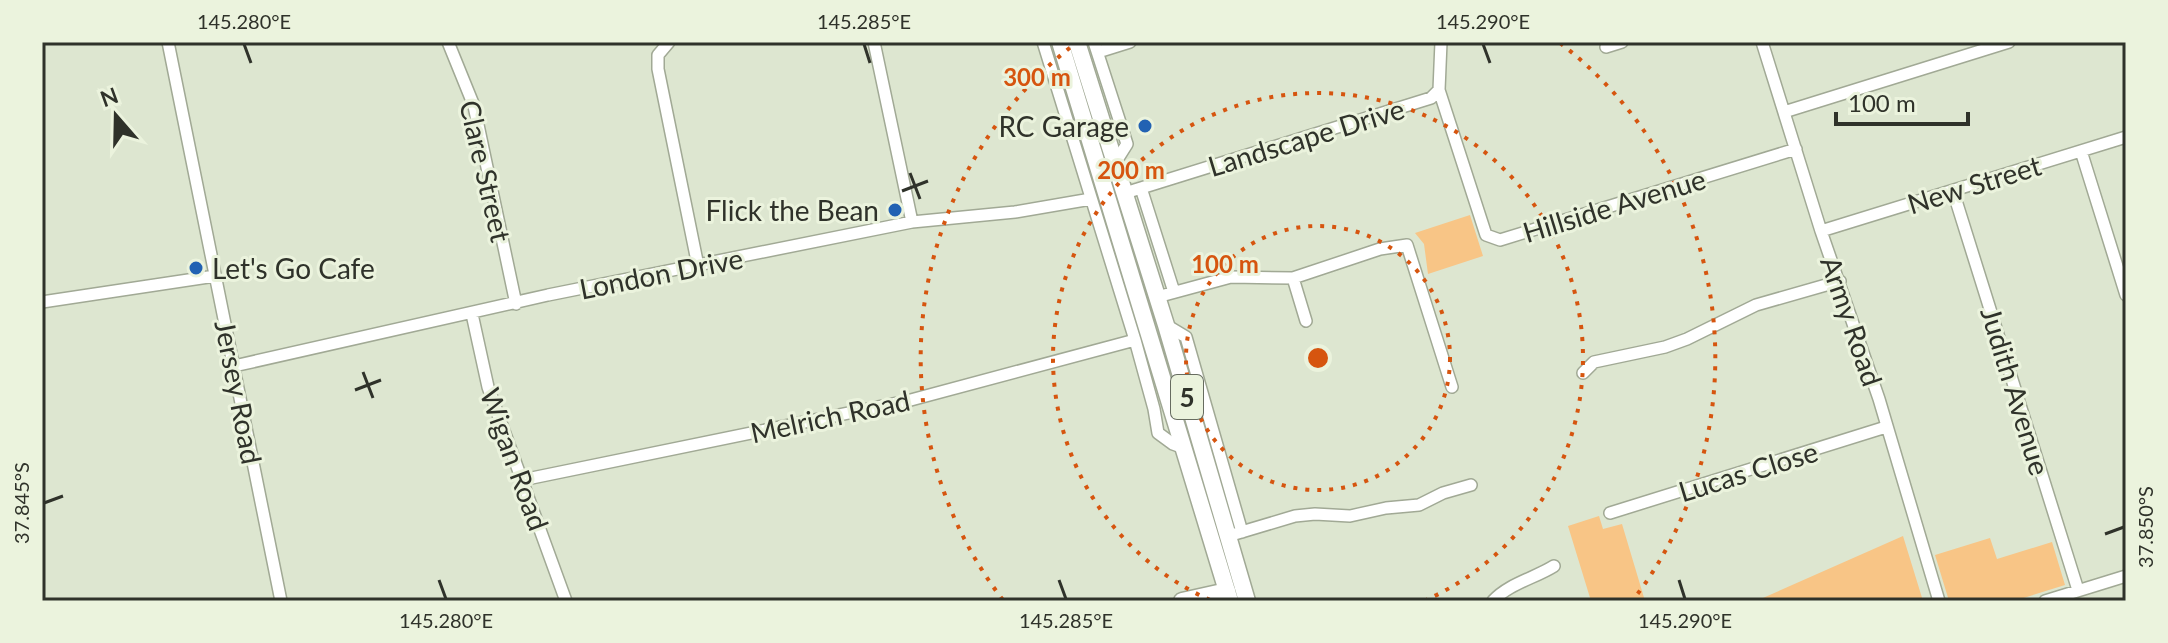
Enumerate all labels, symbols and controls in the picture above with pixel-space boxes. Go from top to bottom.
text: 145.280°E [197,9,291,33]
text: 145.285°E [817,9,911,33]
text: 145.290°E [1436,9,1530,33]
text: 300 m [1003,62,1071,91]
north arrow [76,76,156,156]
scale bar [1836,76,1968,126]
text: N [96,81,122,112]
text: 100 m [1848,88,1916,117]
street label: Landscape Drive [1204,91,1408,183]
street label: Clare Street [453,97,519,245]
place label: RC Garage [998,109,1129,143]
marker: RC Garage [1136,117,1154,135]
street label: New Street [1903,148,2045,220]
text: 200 m [1097,155,1165,184]
street label: Hillside Avenue [1518,161,1710,249]
place label: Flick the Bean [705,193,879,227]
marker: Flick the Bean [886,201,904,219]
street label: London Drive [576,240,746,306]
text: 100 m [1191,249,1259,278]
place label: Let's Go Cafe [212,251,375,285]
street label: Army Road [1814,252,1890,390]
marker: Let's Go Cafe [187,259,205,277]
street label: Judith Avenue [1974,303,2058,479]
street label: Jersey Road [208,317,270,467]
centre of rings [1304,344,1332,372]
road number: 5 [1171,375,1203,419]
street label: Wigan Road [474,383,556,535]
street label: Melrich Road [747,383,913,449]
street label: Lucas Close [1674,434,1822,508]
text: 37.845°S [9,462,33,544]
text: 37.850°S [2133,486,2157,568]
text: 145.280°E [399,608,493,632]
text: 145.285°E [1019,608,1113,632]
text: 145.290°E [1638,608,1732,632]

